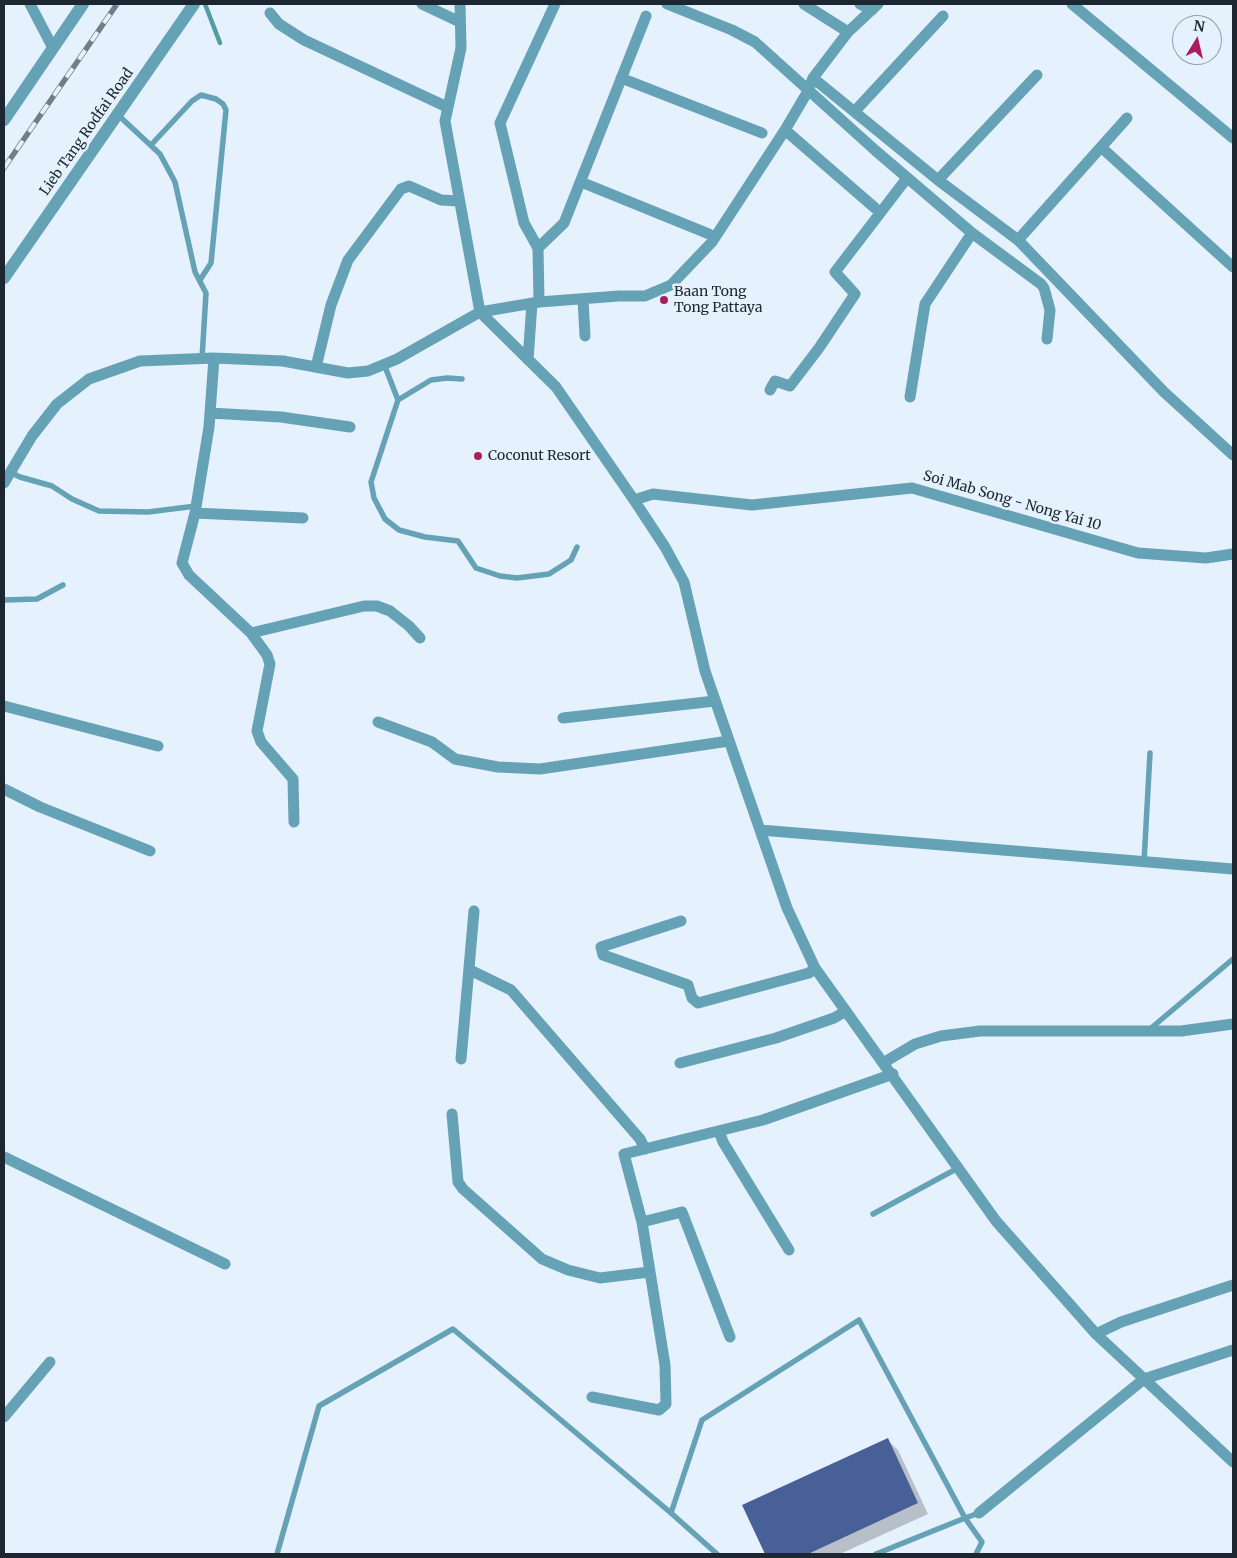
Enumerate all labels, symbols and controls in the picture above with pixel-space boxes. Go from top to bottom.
north arrow [1172,15,1222,65]
text: N [1192,16,1206,36]
street label: Lieb Tang Rodfai Road [37,65,137,199]
place label: Baan Tong Tong Pattaya [674,284,762,316]
marker: Baan Tong Tong Pattaya [658,294,670,306]
place label: Coconut Resort [488,448,591,464]
marker: Coconut Resort [472,450,484,462]
street label: Soi Mab Song - Nong Yai 10 [921,468,1103,534]

